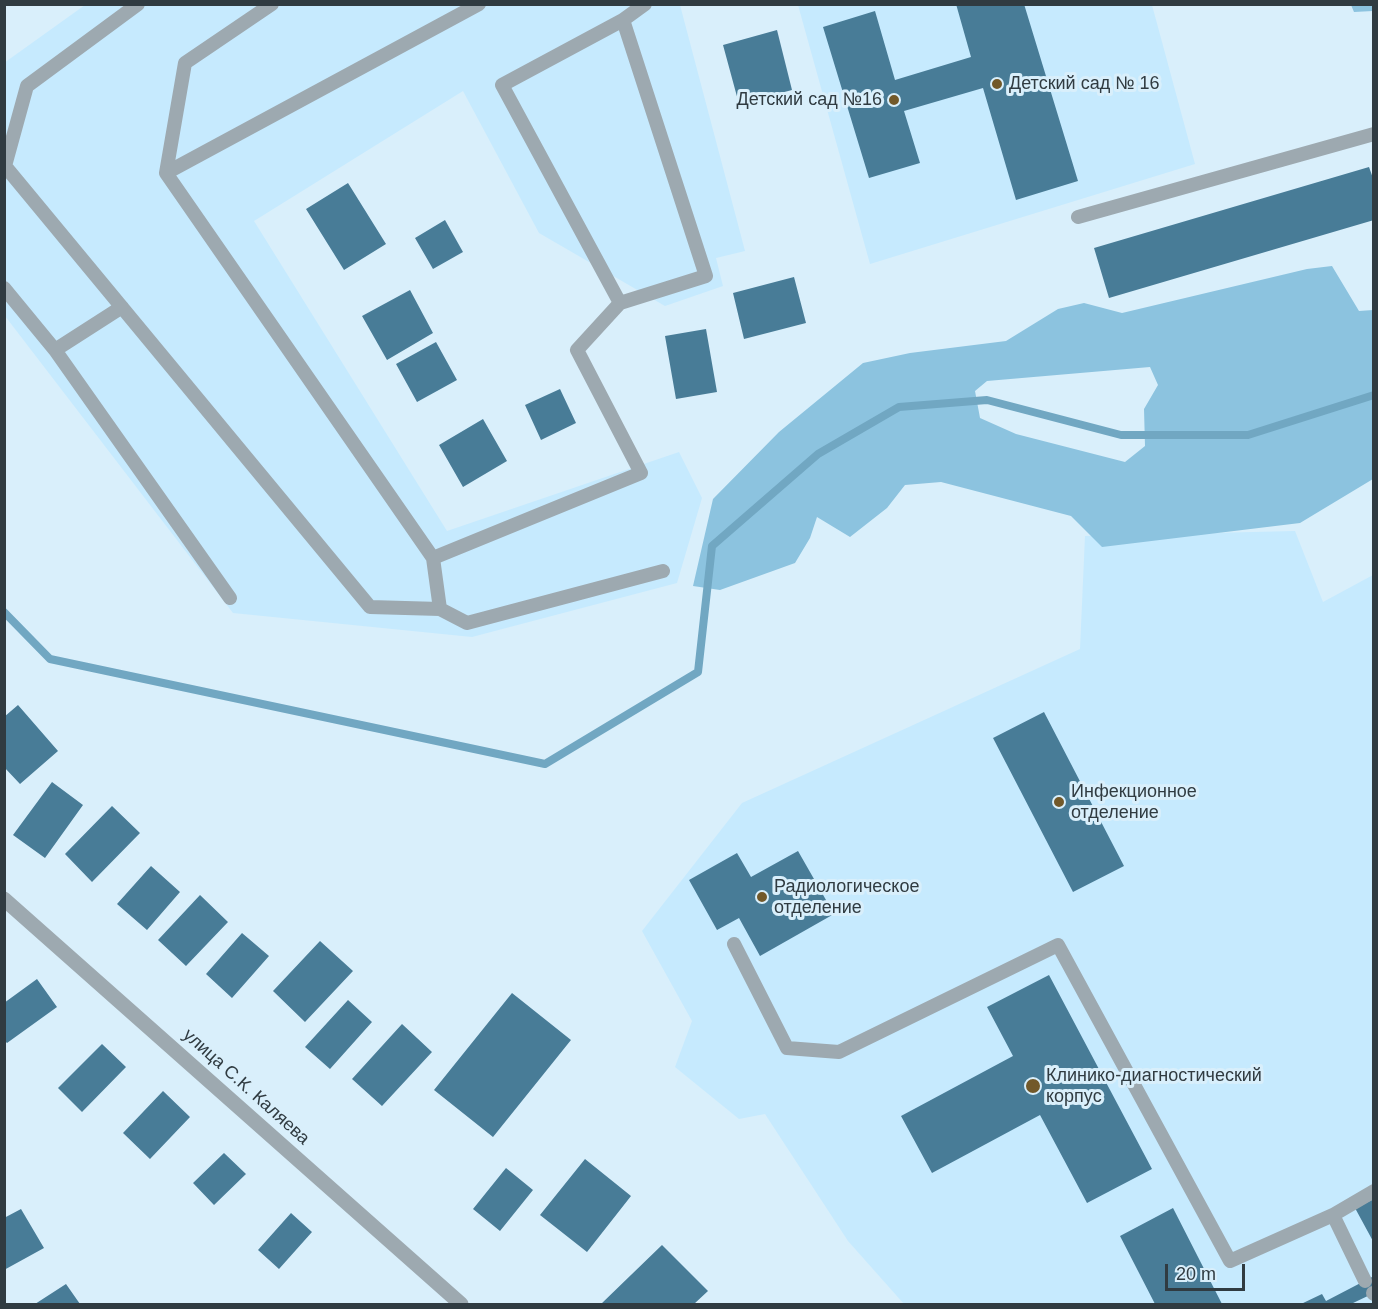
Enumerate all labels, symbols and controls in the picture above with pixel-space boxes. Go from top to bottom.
place label: Детский сад № 16 [1009,73,1159,95]
marker: Детский сад № 16 [990,77,1004,91]
place label: Детский сад №16 [737,89,882,111]
marker: Детский сад №16 [887,93,901,107]
place label: Инфекционное отделение [1071,781,1197,824]
marker: Инфекционное отделение [1052,795,1066,809]
place label: Радиологическое отделение [774,876,919,918]
marker: Радиологическое отделение [755,890,769,904]
street label: улица С.К. Каляева [178,1024,314,1150]
place label: Клинико-диагностический корпус [1046,1065,1262,1108]
marker: Клинико-диагностический корпус [1024,1077,1042,1095]
scale bar [1168,1252,1248,1290]
text: 20 m [1176,1264,1216,1284]

